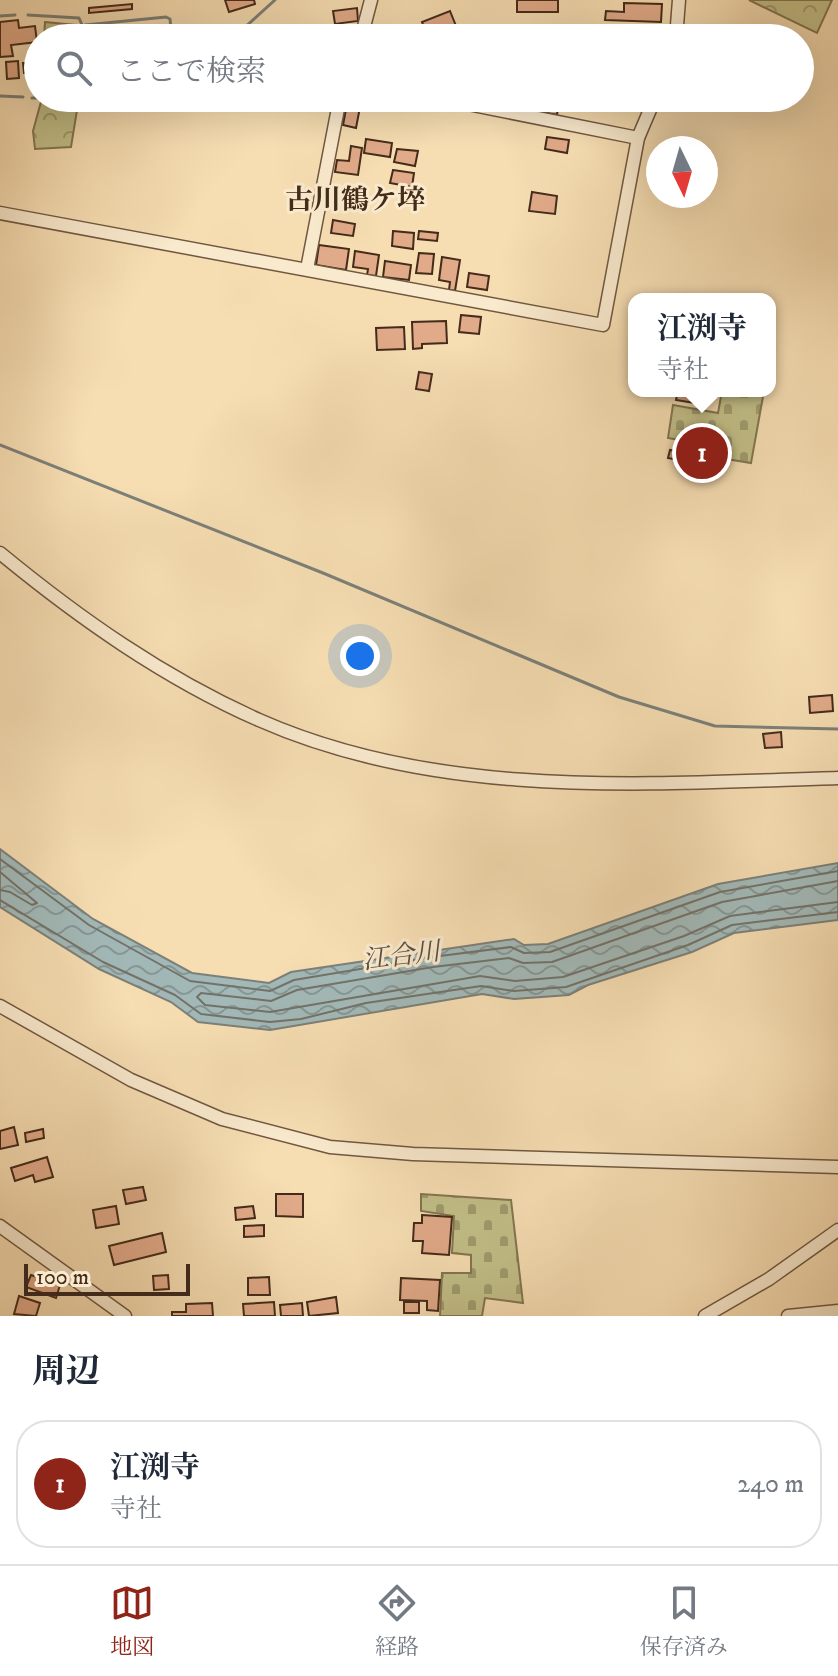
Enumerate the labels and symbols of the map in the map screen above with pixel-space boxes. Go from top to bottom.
north arrow [646,136,718,208]
district label: 古川鶴ケ埣 [285,183,425,218]
pin: 1 [676,423,728,483]
your location [340,636,380,676]
water label: 江合川 [360,935,445,978]
scale bar [24,1260,190,1296]

